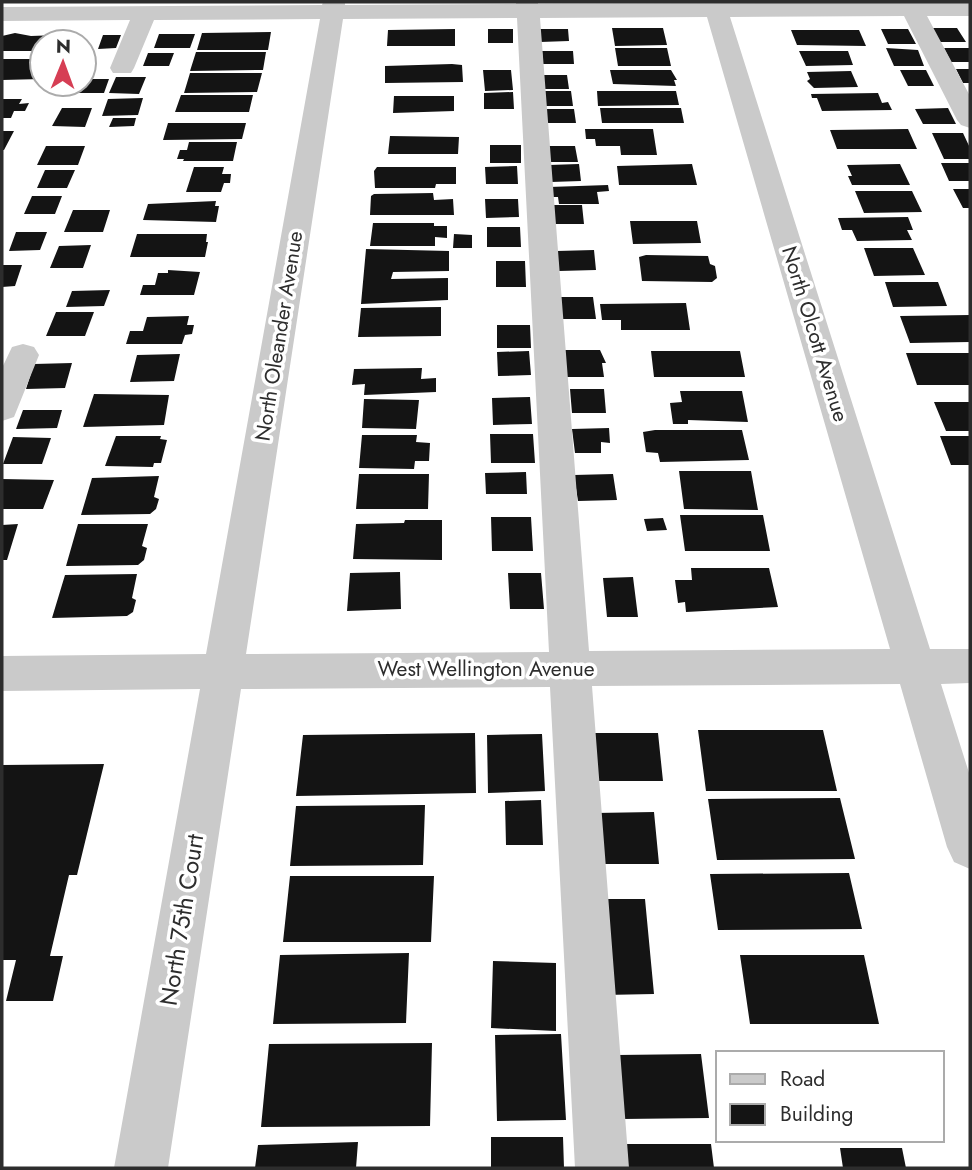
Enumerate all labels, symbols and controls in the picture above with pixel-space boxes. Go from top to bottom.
north arrow [28,28,98,98]
text: N [56,33,71,60]
street label: North Oleander Avenue [248,229,310,443]
street label: North Olcott Avenue [774,243,856,426]
street label: West Wellington Avenue [377,654,595,684]
street label: North 75th Court [151,831,212,1008]
legend [716,1051,944,1142]
text: Road [780,1064,825,1094]
text: Building [780,1099,853,1129]

